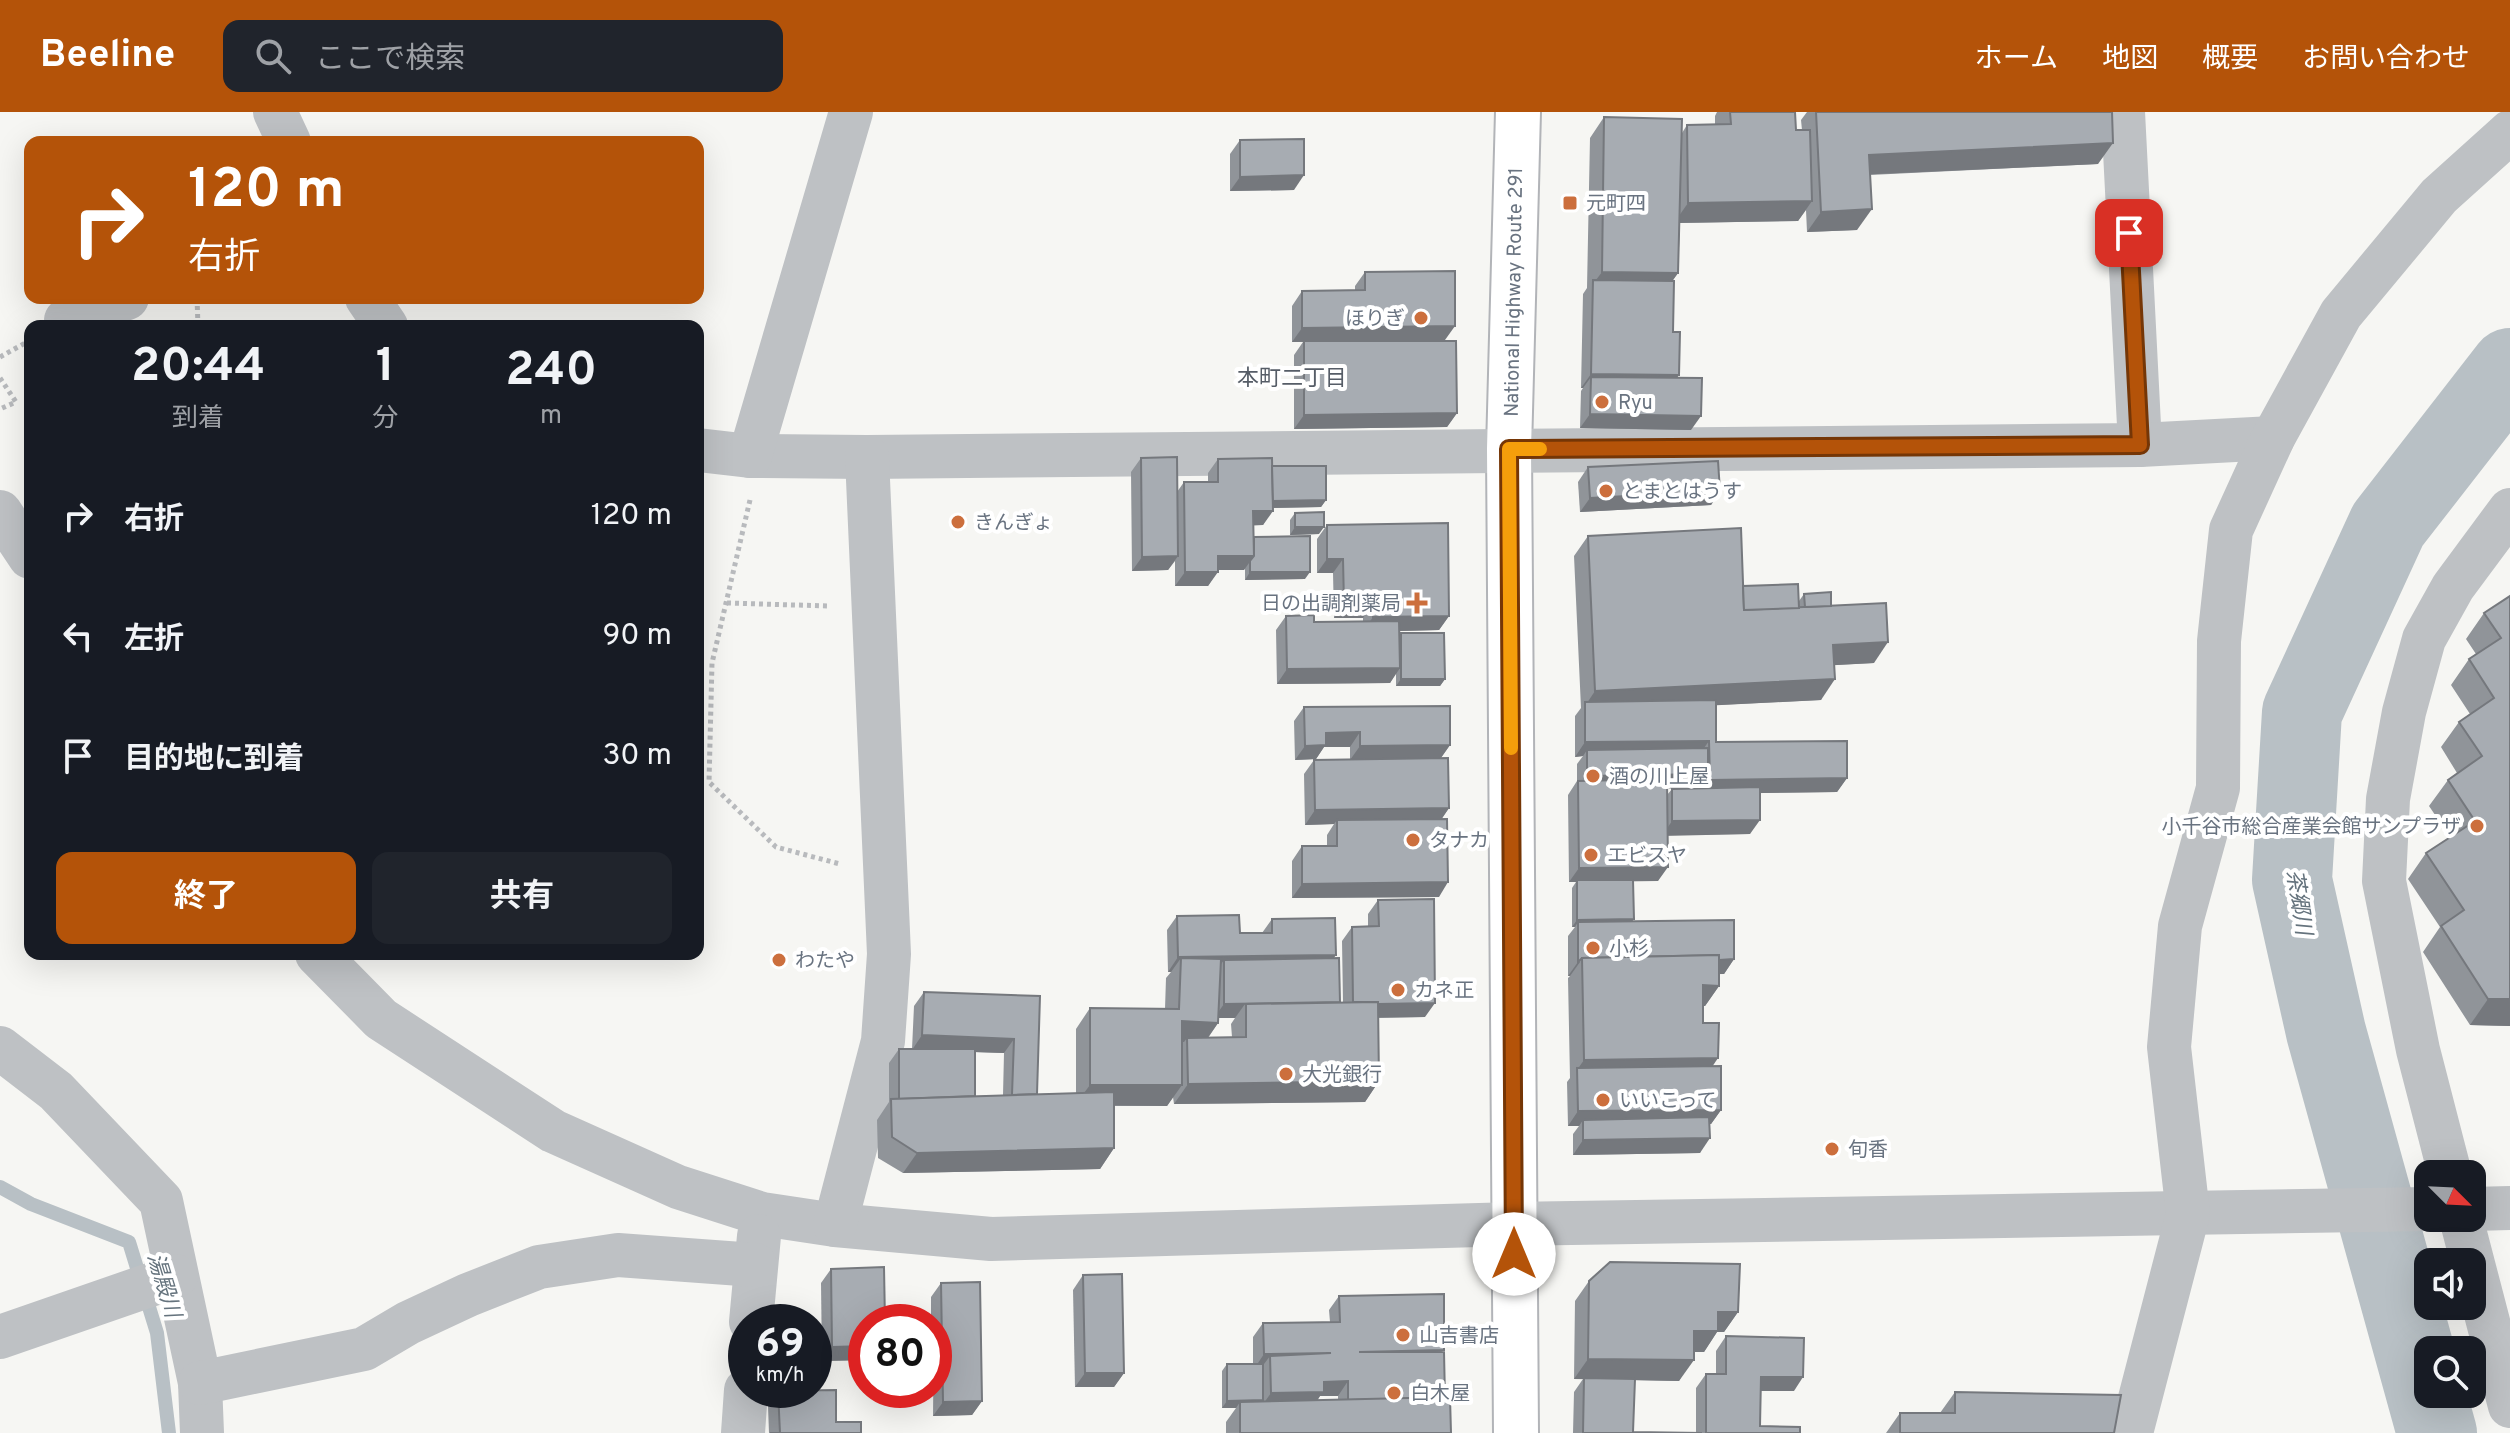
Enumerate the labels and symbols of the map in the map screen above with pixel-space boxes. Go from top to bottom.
street label: National Highway Route 291 [1500,167,1530,417]
place label: 元町四 [1586,192,1646,218]
marker: 元町四 [1561,194,1579,212]
pin [2095,199,2163,267]
place label: ほりぎ [1345,307,1405,333]
marker: ほりぎ [1412,309,1430,327]
district label: 本町二丁目 [1237,366,1347,393]
place label: Ryu [1618,391,1653,417]
marker: Ryu [1593,393,1611,411]
place label: とまとはうす [1622,480,1742,506]
marker: とまとはうす [1597,482,1615,500]
place label: きんぎょ [974,511,1053,537]
marker: きんぎょ [949,513,967,531]
place label: 日の出調剤薬局 [1261,592,1401,618]
marker: 日の出調剤薬局 [1408,594,1426,612]
place label: 酒の川上屋 [1609,765,1709,791]
marker: 酒の川上屋 [1584,767,1602,785]
place label: 小千谷市総合産業会館サンプラザ [2162,815,2461,841]
marker: 小千谷市総合産業会館サンプラザ [2468,817,2486,835]
place label: タナカ [1429,829,1489,855]
marker: タナカ [1404,831,1422,849]
place label: エビスヤ [1607,844,1687,870]
marker: エビスヤ [1582,846,1600,864]
water label: 茶郷川 [2279,868,2316,939]
place label: 小杉 [1609,937,1649,963]
marker: 小杉 [1584,939,1602,957]
place label: わたや [795,949,855,975]
marker: わたや [770,951,788,969]
place label: カネ正 [1414,979,1474,1005]
marker: カネ正 [1389,981,1407,999]
place label: 大光銀行 [1302,1063,1382,1089]
marker: 大光銀行 [1277,1065,1295,1083]
place label: いいこって [1619,1089,1717,1115]
marker: いいこって [1594,1091,1612,1109]
place label: 旬香 [1848,1138,1888,1164]
marker: 旬香 [1823,1140,1841,1158]
north arrow [2414,1160,2486,1232]
position arrow [1472,1212,1556,1296]
water label: 湯殿川 [140,1250,186,1323]
speed limit sign: 80 [848,1304,952,1408]
place label: 山吉書店 [1419,1324,1499,1350]
marker: 山吉書店 [1394,1326,1412,1344]
place label: 白木屋 [1410,1382,1470,1408]
marker: 白木屋 [1385,1384,1403,1402]

